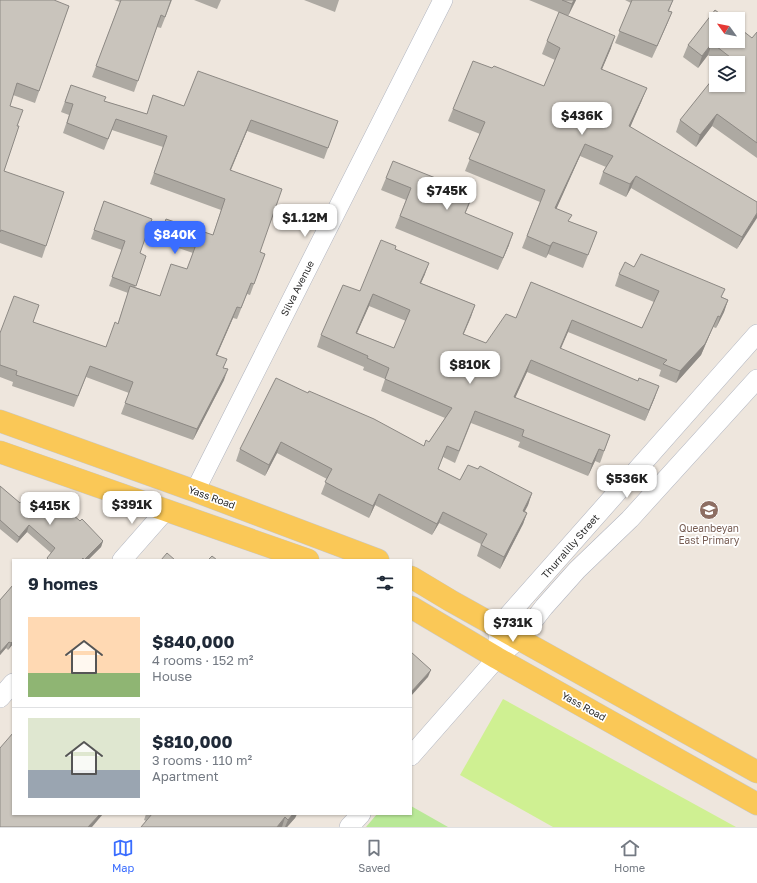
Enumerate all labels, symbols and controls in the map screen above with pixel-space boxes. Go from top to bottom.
north arrow [709,12,745,48]
map controls [709,12,745,92]
button: layers [709,56,745,92]
pin: $436K [554,102,610,136]
text: $436K [561,107,603,123]
pin: $745K [419,177,475,211]
text: $745K [426,182,468,198]
pin: $1.12M [272,204,338,238]
text: $1.12M [282,209,328,225]
pin: $840K [147,221,203,255]
text: $840K [153,226,197,242]
street label: Silva Avenue [278,258,316,318]
pin: $810K [442,351,498,385]
text: $810K [449,356,491,372]
pin: $536K [599,465,655,499]
text: $536K [606,470,648,486]
street label: Yass Road [187,483,237,511]
pin: $391K [104,491,160,525]
pin: $415K [22,492,78,526]
text: $391K [111,496,153,512]
text: $415K [30,497,70,513]
school or university icon: Queanbeyan East Primary [698,499,720,521]
street label: Thurralilly Street [539,511,601,581]
place label: Queanbeyan East Primary [679,522,740,546]
icon: filters [374,572,396,594]
text: 9 homes [28,573,98,594]
pin: $731K [485,609,541,643]
text: $731K [493,614,533,630]
text: $840,000 [152,631,235,652]
icon: home [60,633,108,681]
text: 4 rooms · 152 m² [152,652,253,668]
text: House [152,668,192,684]
street label: Yass Road [560,689,608,723]
text: $810,000 [152,731,233,752]
icon: home [60,734,108,782]
text: 3 rooms · 110 m² [152,752,252,768]
text: Apartment [152,768,219,784]
tab: Map [112,837,134,874]
tab: Saved [358,837,390,874]
tab: Home [614,837,645,874]

